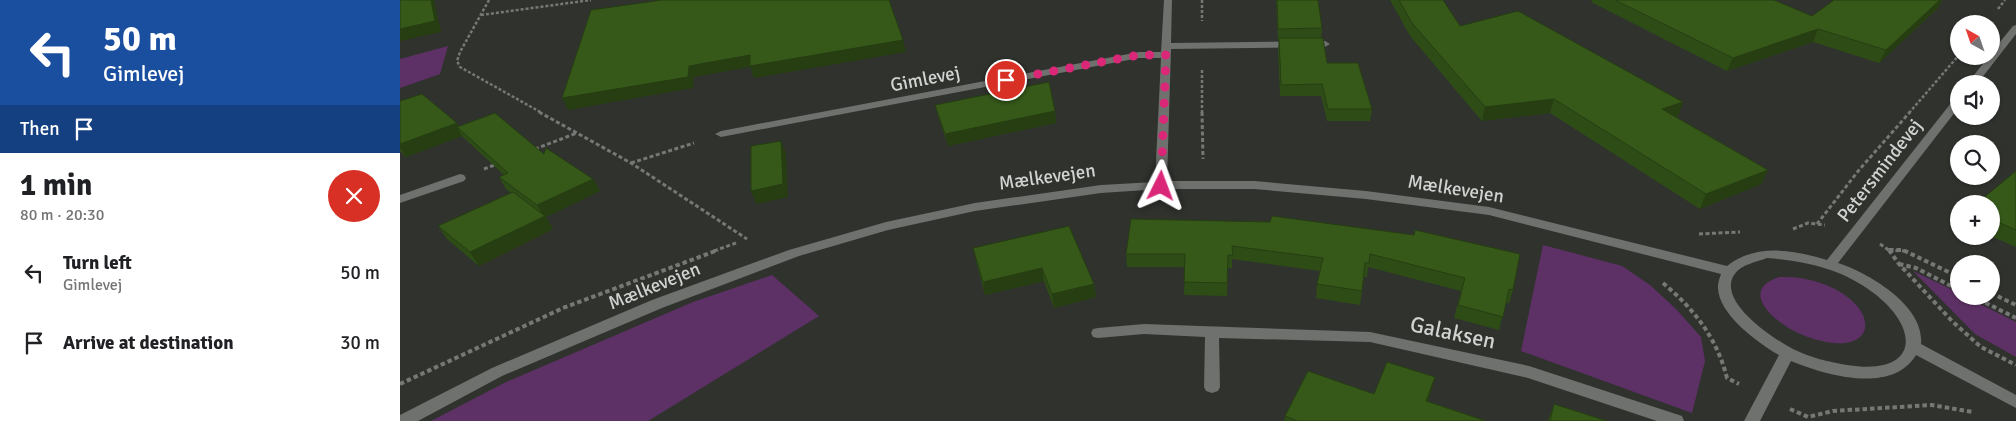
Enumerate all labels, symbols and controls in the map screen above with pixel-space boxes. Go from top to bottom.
north arrow [1950,15,2000,65]
map controls [1950,15,2000,305]
text: 50 m [103,17,177,60]
icon: left [20,20,85,85]
pin [985,59,1027,101]
text: Gimlevej [103,60,184,87]
street label: Gimlevej [888,60,962,97]
icon: arrive [992,66,1020,94]
button: sound [1950,75,2000,125]
street label: Petersmindevej [1832,114,1927,227]
icon: arrive [70,115,98,143]
text: Then [20,117,60,141]
button: search [1950,135,2000,185]
street label: Mælkevejen [997,158,1097,196]
position arrow [1134,159,1186,211]
text: 1 min [20,167,92,204]
button: close [328,170,380,222]
street label: Mælkevejen [1406,170,1506,208]
button: + [1950,195,2000,245]
text: 80 m · 20:30 [20,205,104,225]
text: Turn left [63,251,132,275]
button: − [1950,255,2000,305]
street label: Mælkevejen [605,257,704,315]
icon: left [20,259,48,287]
text: 50 m [340,261,380,285]
text: Gimlevej [63,275,122,295]
street label: Galaksen [1408,310,1498,355]
icon: arrive [20,329,48,357]
text: Arrive at destination [63,331,234,355]
text: 30 m [340,331,380,355]

